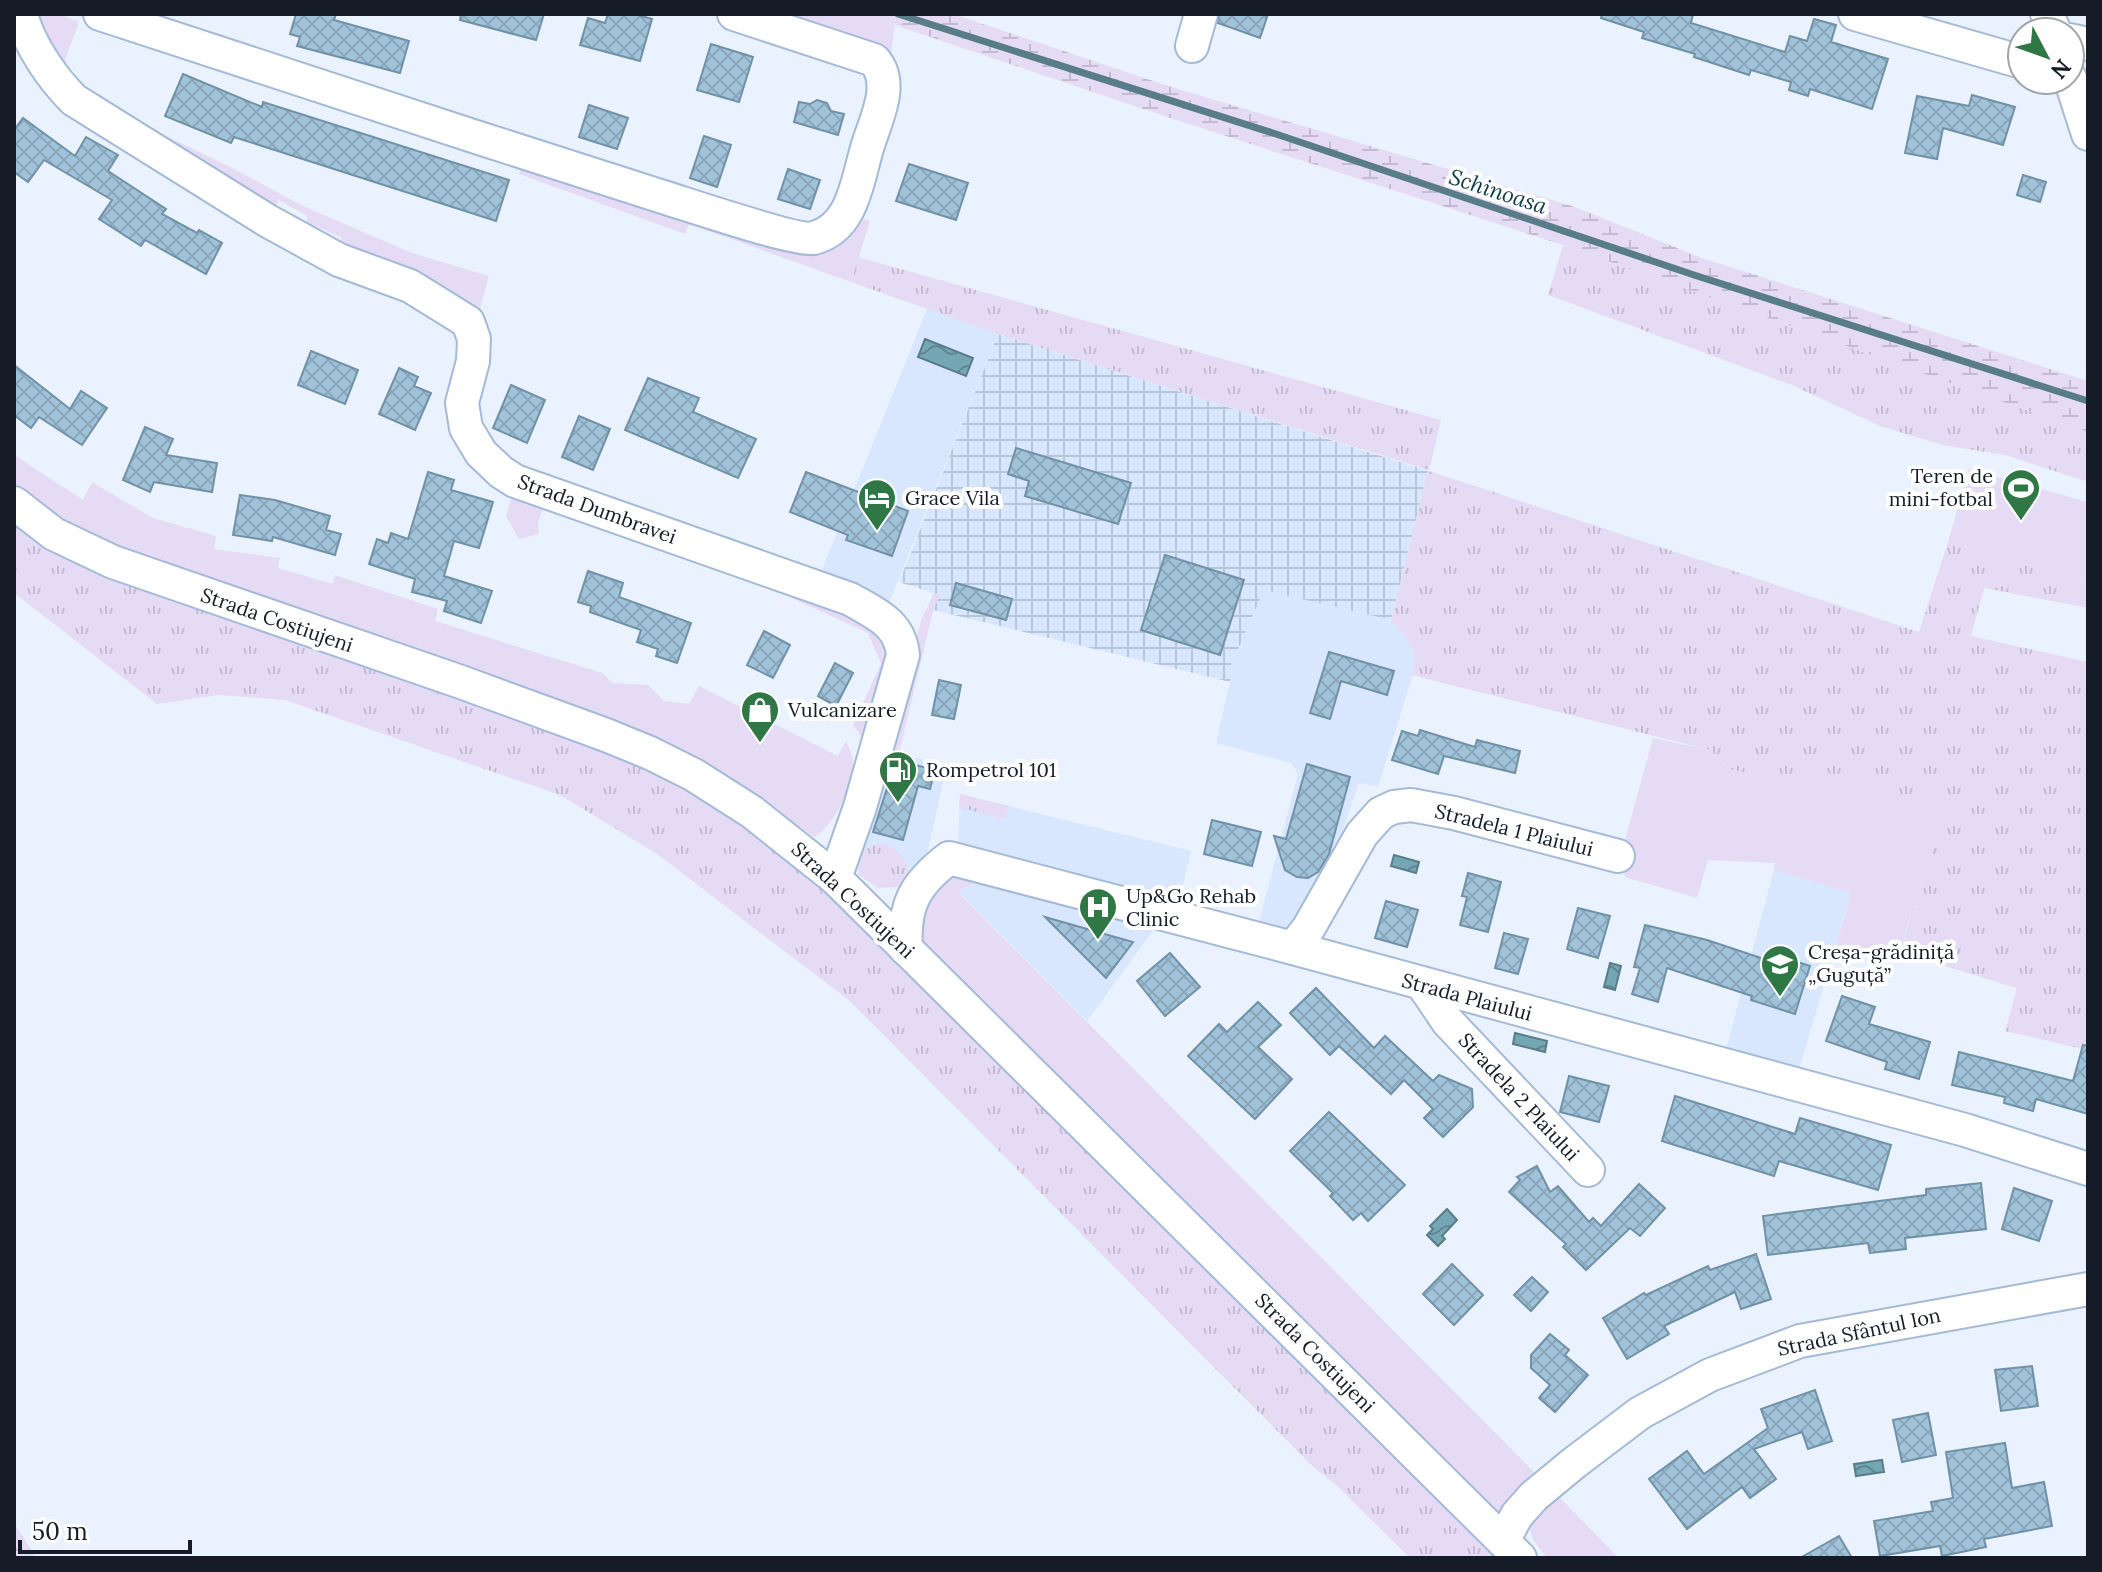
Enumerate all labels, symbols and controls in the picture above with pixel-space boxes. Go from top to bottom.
north arrow [2006,16,2086,96]
text: N [2045,54,2077,85]
water label: Schinoasa [1446,162,1551,220]
place label: Teren de mini-fotbal [1889,463,1993,511]
sports icon: Teren de mini-fotbal [2000,467,2042,522]
street label: Strada Dumbravei [515,468,680,549]
hotel icon: Grace Vila [856,477,898,532]
place label: Grace Vila [905,485,1000,510]
street label: Strada Costiujeni [198,582,357,657]
shop icon: Vulcanizare [739,689,781,744]
place label: Vulcanizare [787,697,897,722]
fuel station icon: Rompetrol 101 [877,749,919,804]
place label: Rompetrol 101 [926,757,1056,782]
street label: Stradela 1 Plaiului [1432,798,1596,861]
street label: Strada Costiujeni [787,836,920,963]
place label: Up&Go Rehab Clinic [1126,883,1256,931]
hospital icon: Up&Go Rehab Clinic [1077,886,1119,941]
place label: Creșa-grădiniță „Guguță” [1808,939,1954,987]
school or university icon: Creșa-grădiniță „Guguță” [1759,943,1801,998]
street label: Strada Plaiului [1399,967,1535,1026]
street label: Stradela 2 Plaiului [1454,1027,1585,1166]
street label: Strada Costiujeni [1250,1287,1381,1418]
street label: Strada Sfântul Ion [1775,1302,1943,1361]
scale bar [20,1504,190,1554]
text: 50 m [32,1516,88,1547]

